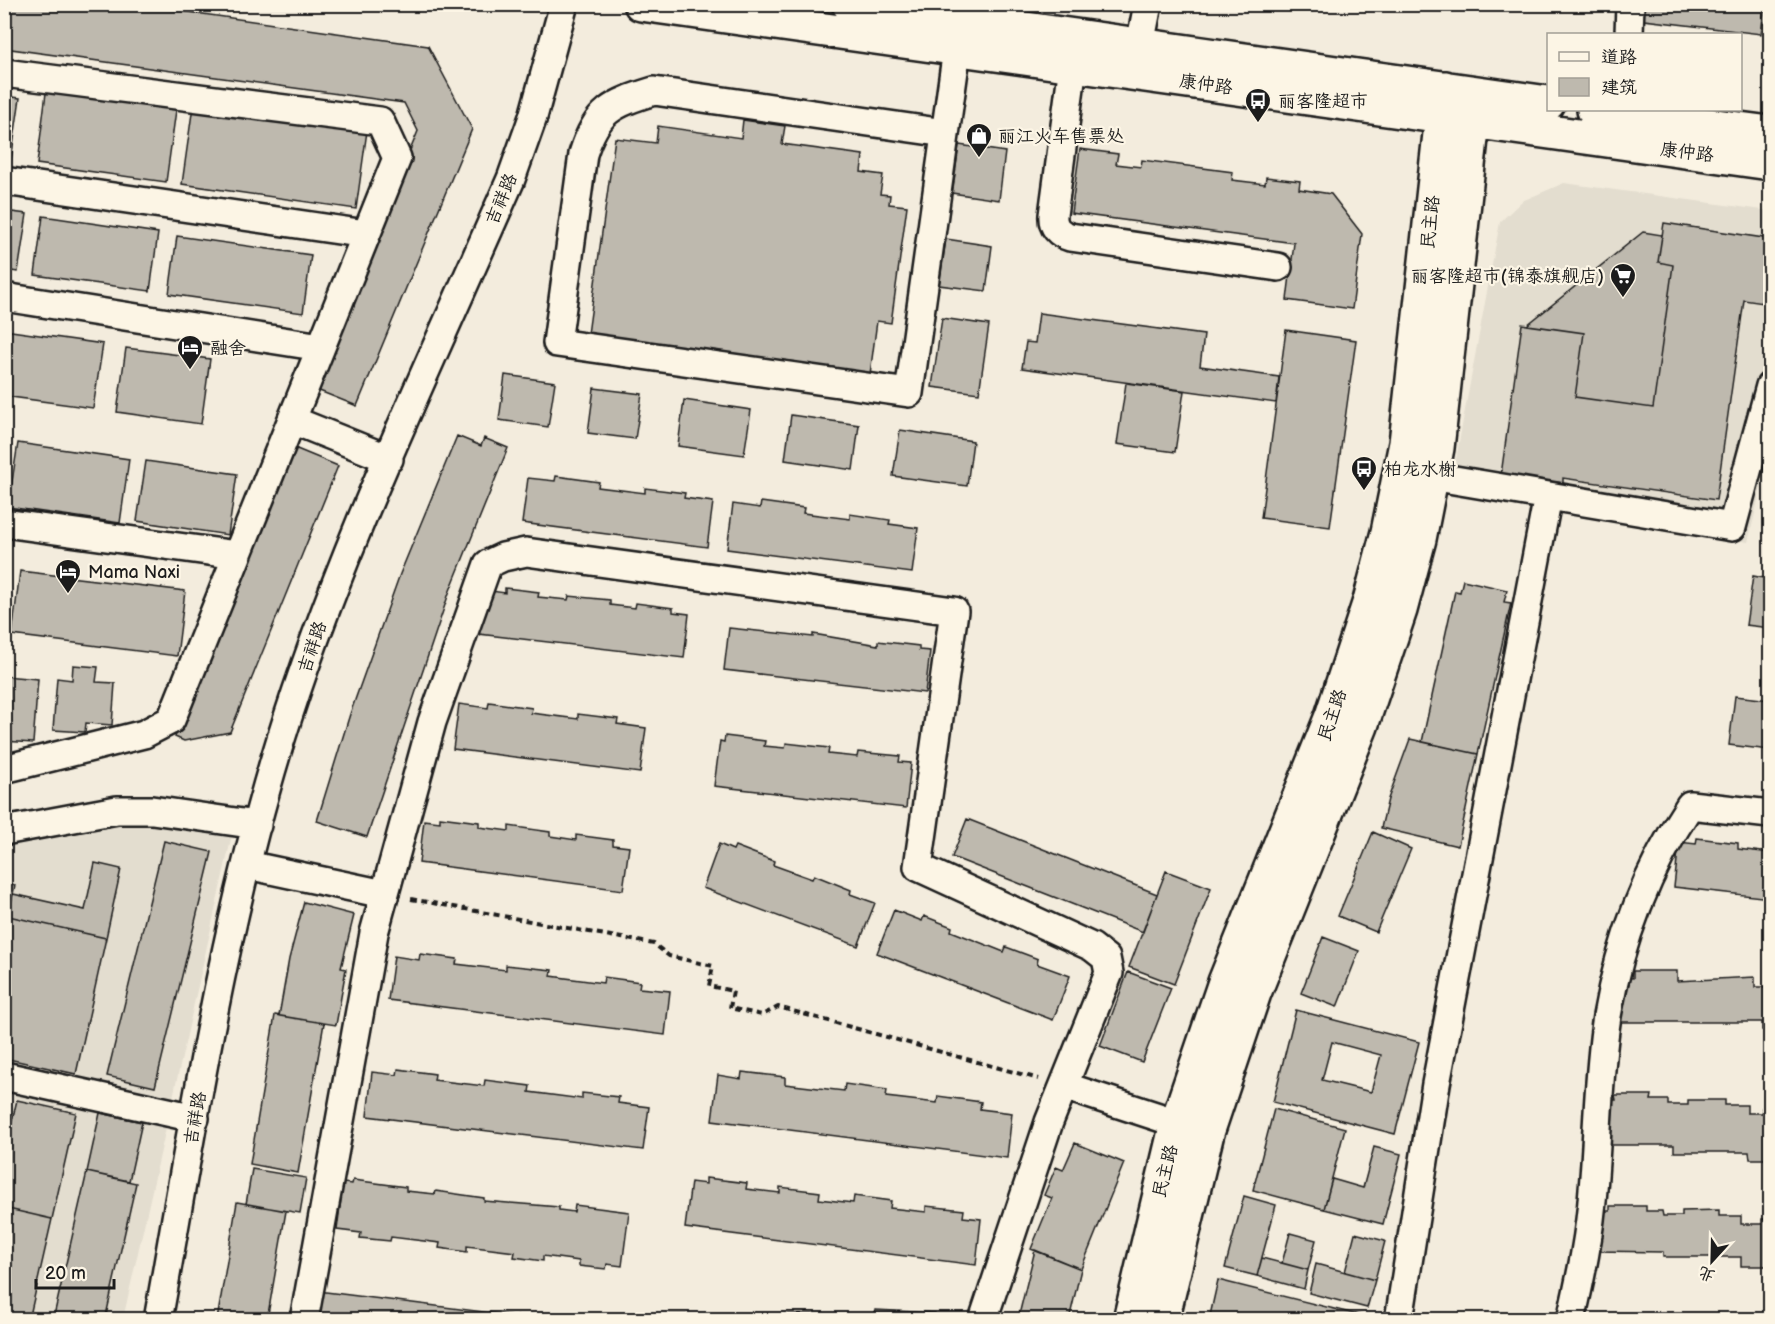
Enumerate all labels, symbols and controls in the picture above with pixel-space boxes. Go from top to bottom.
legend [1547,33,1742,111]
text: 道路 [1601,47,1637,68]
street label: 康仲路 [1178,70,1234,99]
text: 建筑 [1601,77,1637,98]
bus stop icon: 丽客隆超市 [1243,86,1273,124]
place label: 丽客隆超市 [1278,91,1368,112]
shop icon: 丽江火车售票处 [964,121,994,159]
place label: 丽江火车售票处 [998,126,1124,147]
street label: 康仲路 [1659,139,1715,166]
street label: 吉祥路 [481,170,522,228]
street label: 民主路 [1417,194,1444,250]
supermarket icon: 丽客隆超市(锦泰旗舰店) [1608,261,1638,299]
place label: 丽客隆超市(锦泰旗舰店) [1411,266,1604,287]
hotel icon: 融舍 [175,333,205,371]
place label: 融舍 [210,338,246,359]
bus stop icon: 柏龙水榭 [1349,454,1379,492]
place label: 柏龙水榭 [1384,459,1456,480]
hotel icon: Mama Naxi [53,557,83,595]
place label: Mama Naxi [88,562,180,583]
street label: 吉祥路 [294,618,331,676]
street label: 民主路 [1314,686,1351,744]
street label: 吉祥路 [180,1090,211,1146]
street label: 民主路 [1149,1142,1182,1200]
north arrow [1682,1231,1742,1291]
scale bar [36,1252,114,1290]
text: 北 [1696,1262,1718,1285]
text: 20 m [45,1263,86,1284]

